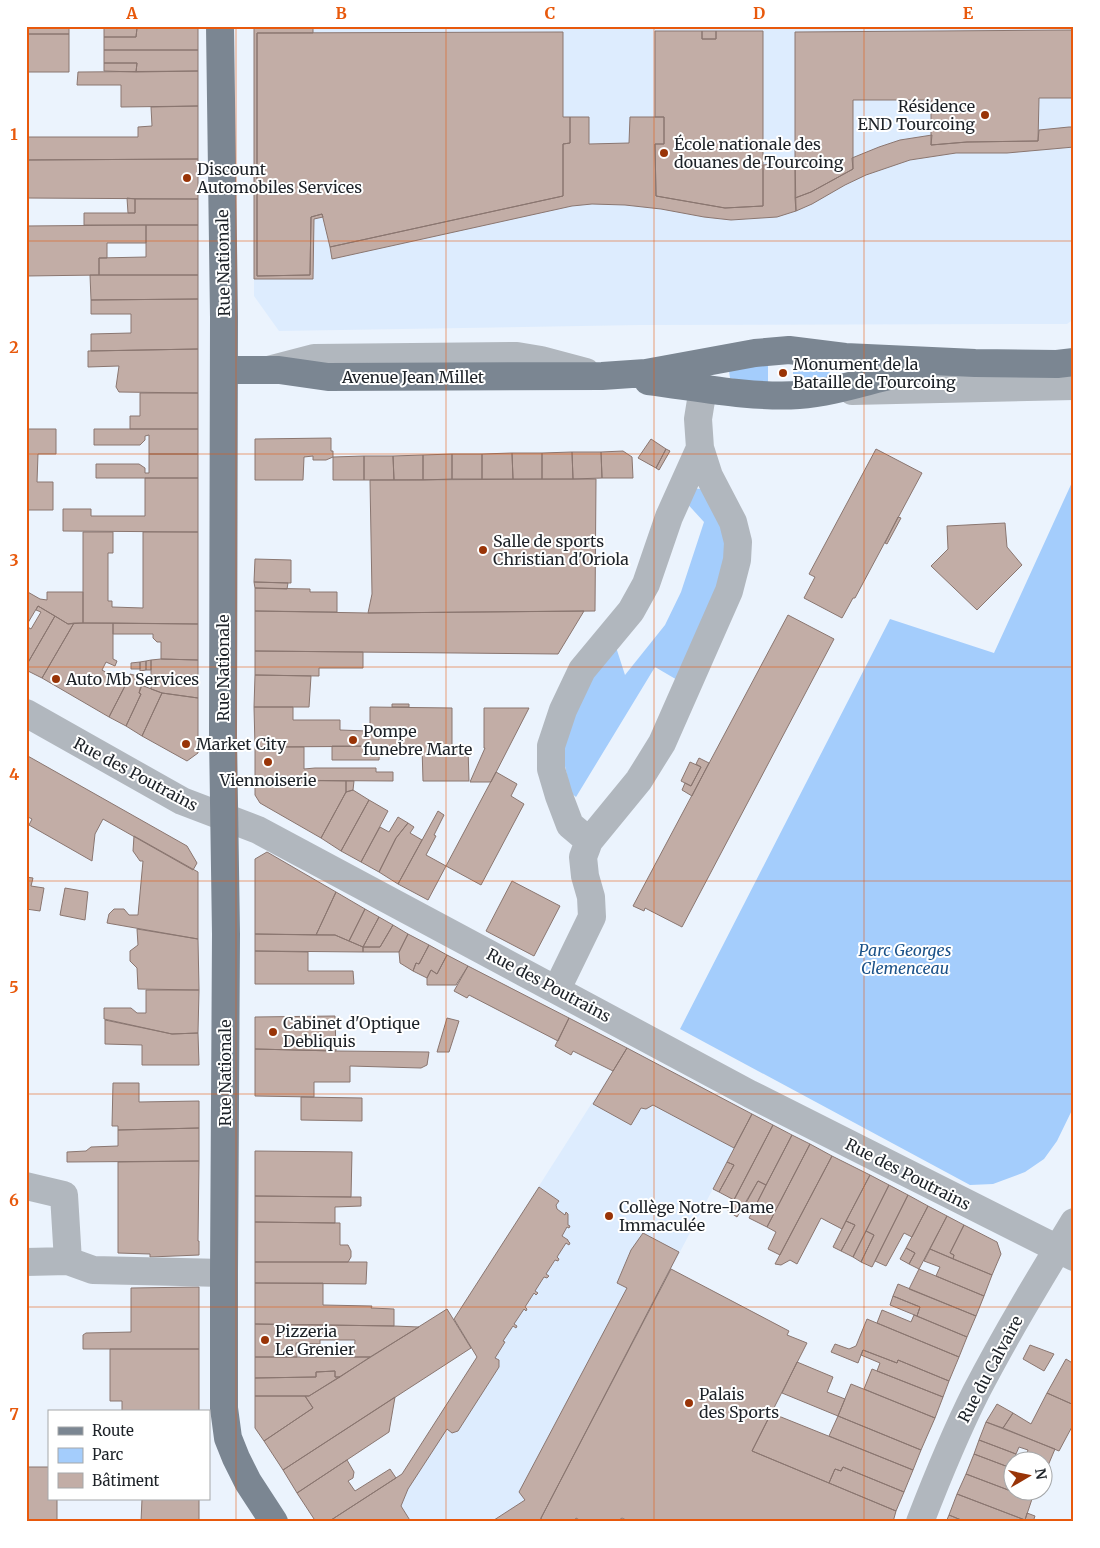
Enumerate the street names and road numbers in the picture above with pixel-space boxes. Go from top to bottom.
street label: Rue Nationale [212,209,234,317]
street label: Avenue Jean Millet [341,367,485,387]
street label: Rue Nationale [213,614,233,722]
street label: Rue des Poutrains [70,733,202,815]
street label: Rue des Poutrains [483,944,615,1026]
street label: Rue Nationale [215,1019,235,1127]
street label: Rue des Poutrains [842,1134,974,1214]
street label: Rue du Calvaire [953,1312,1027,1426]

